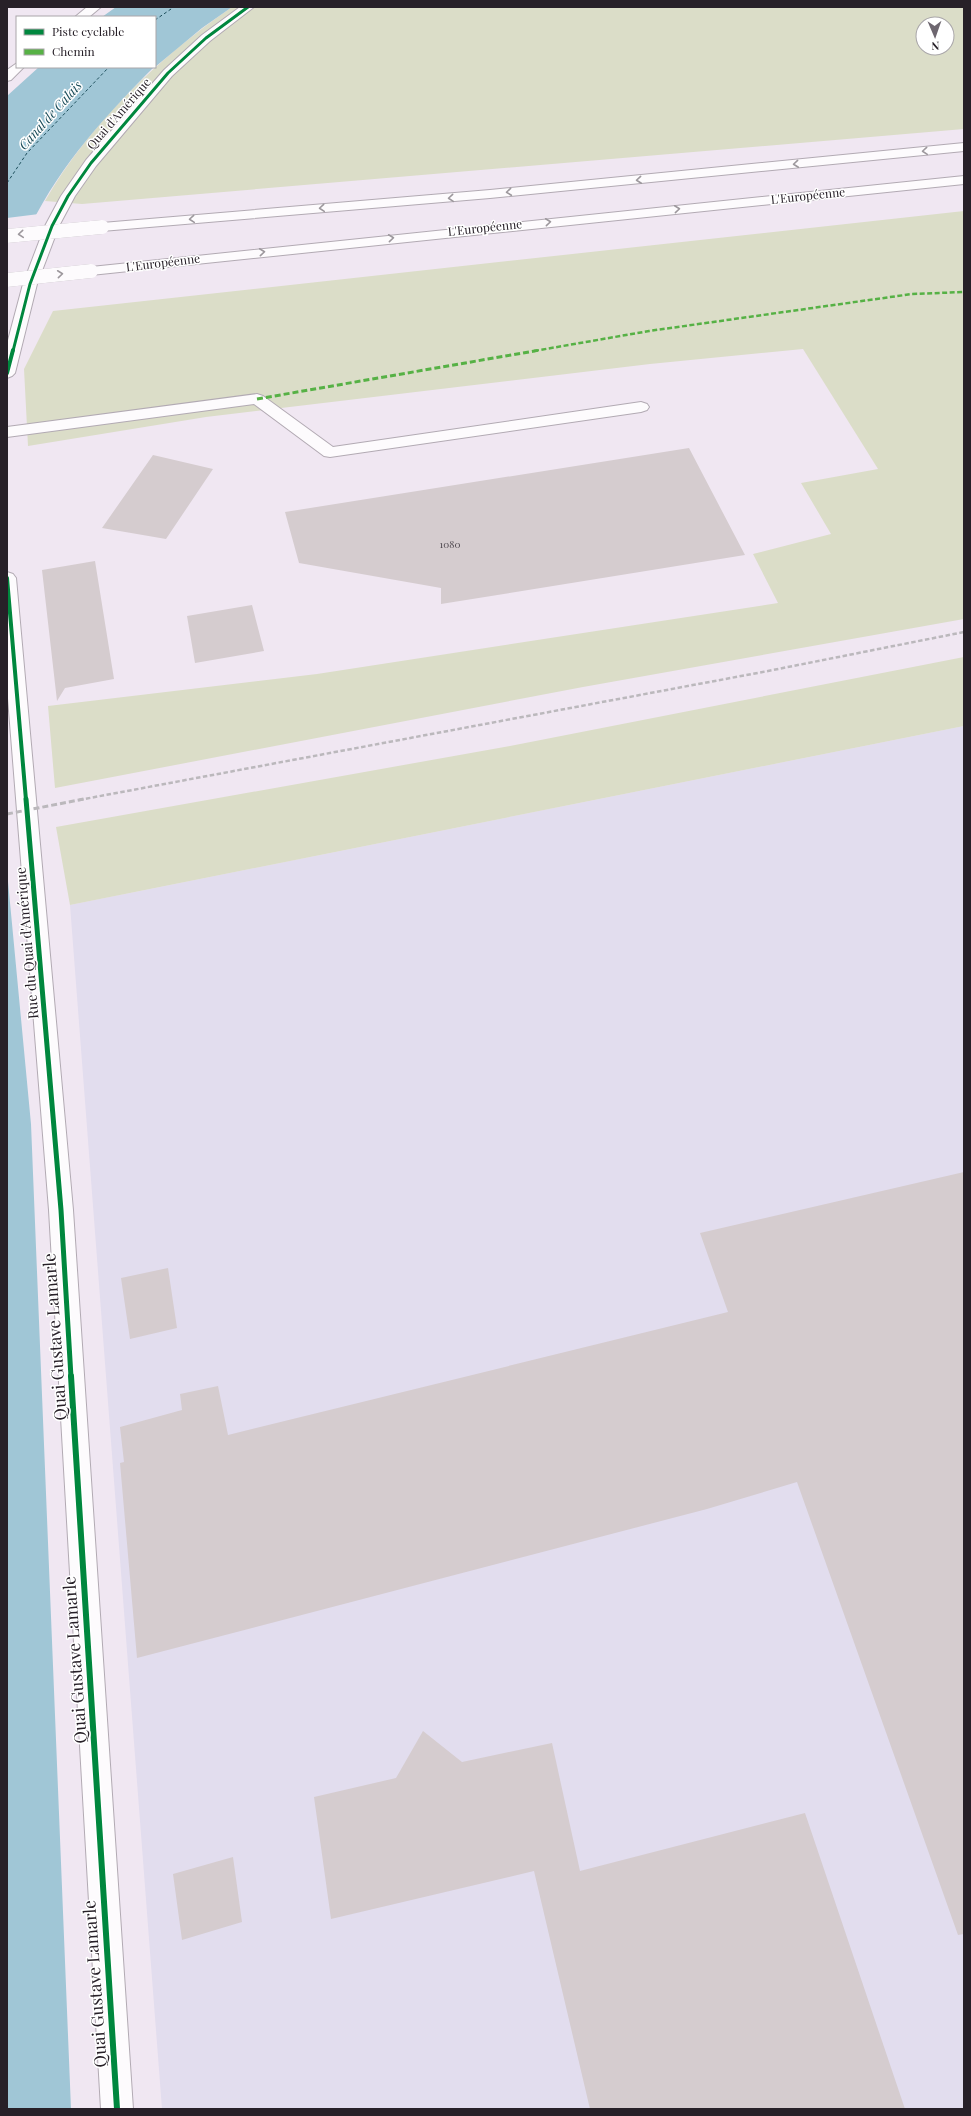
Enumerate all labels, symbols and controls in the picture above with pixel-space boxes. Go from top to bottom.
legend [16,16,156,68]
north arrow [915,16,955,56]
text: Piste cyclable [52,23,124,39]
text: N [931,39,940,54]
text: Chemin [52,43,95,59]
street label: Quai d'Amérique [83,74,154,153]
water label: Canal de Calais [14,77,85,153]
one-way arrow [922,146,928,155]
one-way arrow [793,159,799,168]
one-way arrow [636,175,642,184]
street label: L'Européenne [770,183,846,207]
one-way arrow [506,188,512,197]
one-way arrow [448,193,454,202]
one-way arrow [319,204,325,213]
one-way arrow [674,204,680,213]
one-way arrow [189,215,195,224]
street label: L'Européenne [447,215,523,239]
one-way arrow [545,218,551,227]
one-way arrow [18,230,24,239]
one-way arrow [388,234,394,243]
one-way arrow [259,247,265,256]
street label: L'Européenne [125,250,201,275]
one-way arrow [57,270,63,279]
house number: 1080 [440,537,460,551]
street label: Rue du Quai d'Amérique [10,866,43,1020]
street label: Quai Gustave Lamarle [37,1253,71,1421]
street label: Quai Gustave Lamarle [57,1576,91,1744]
street label: Quai Gustave Lamarle [77,1900,111,2068]

